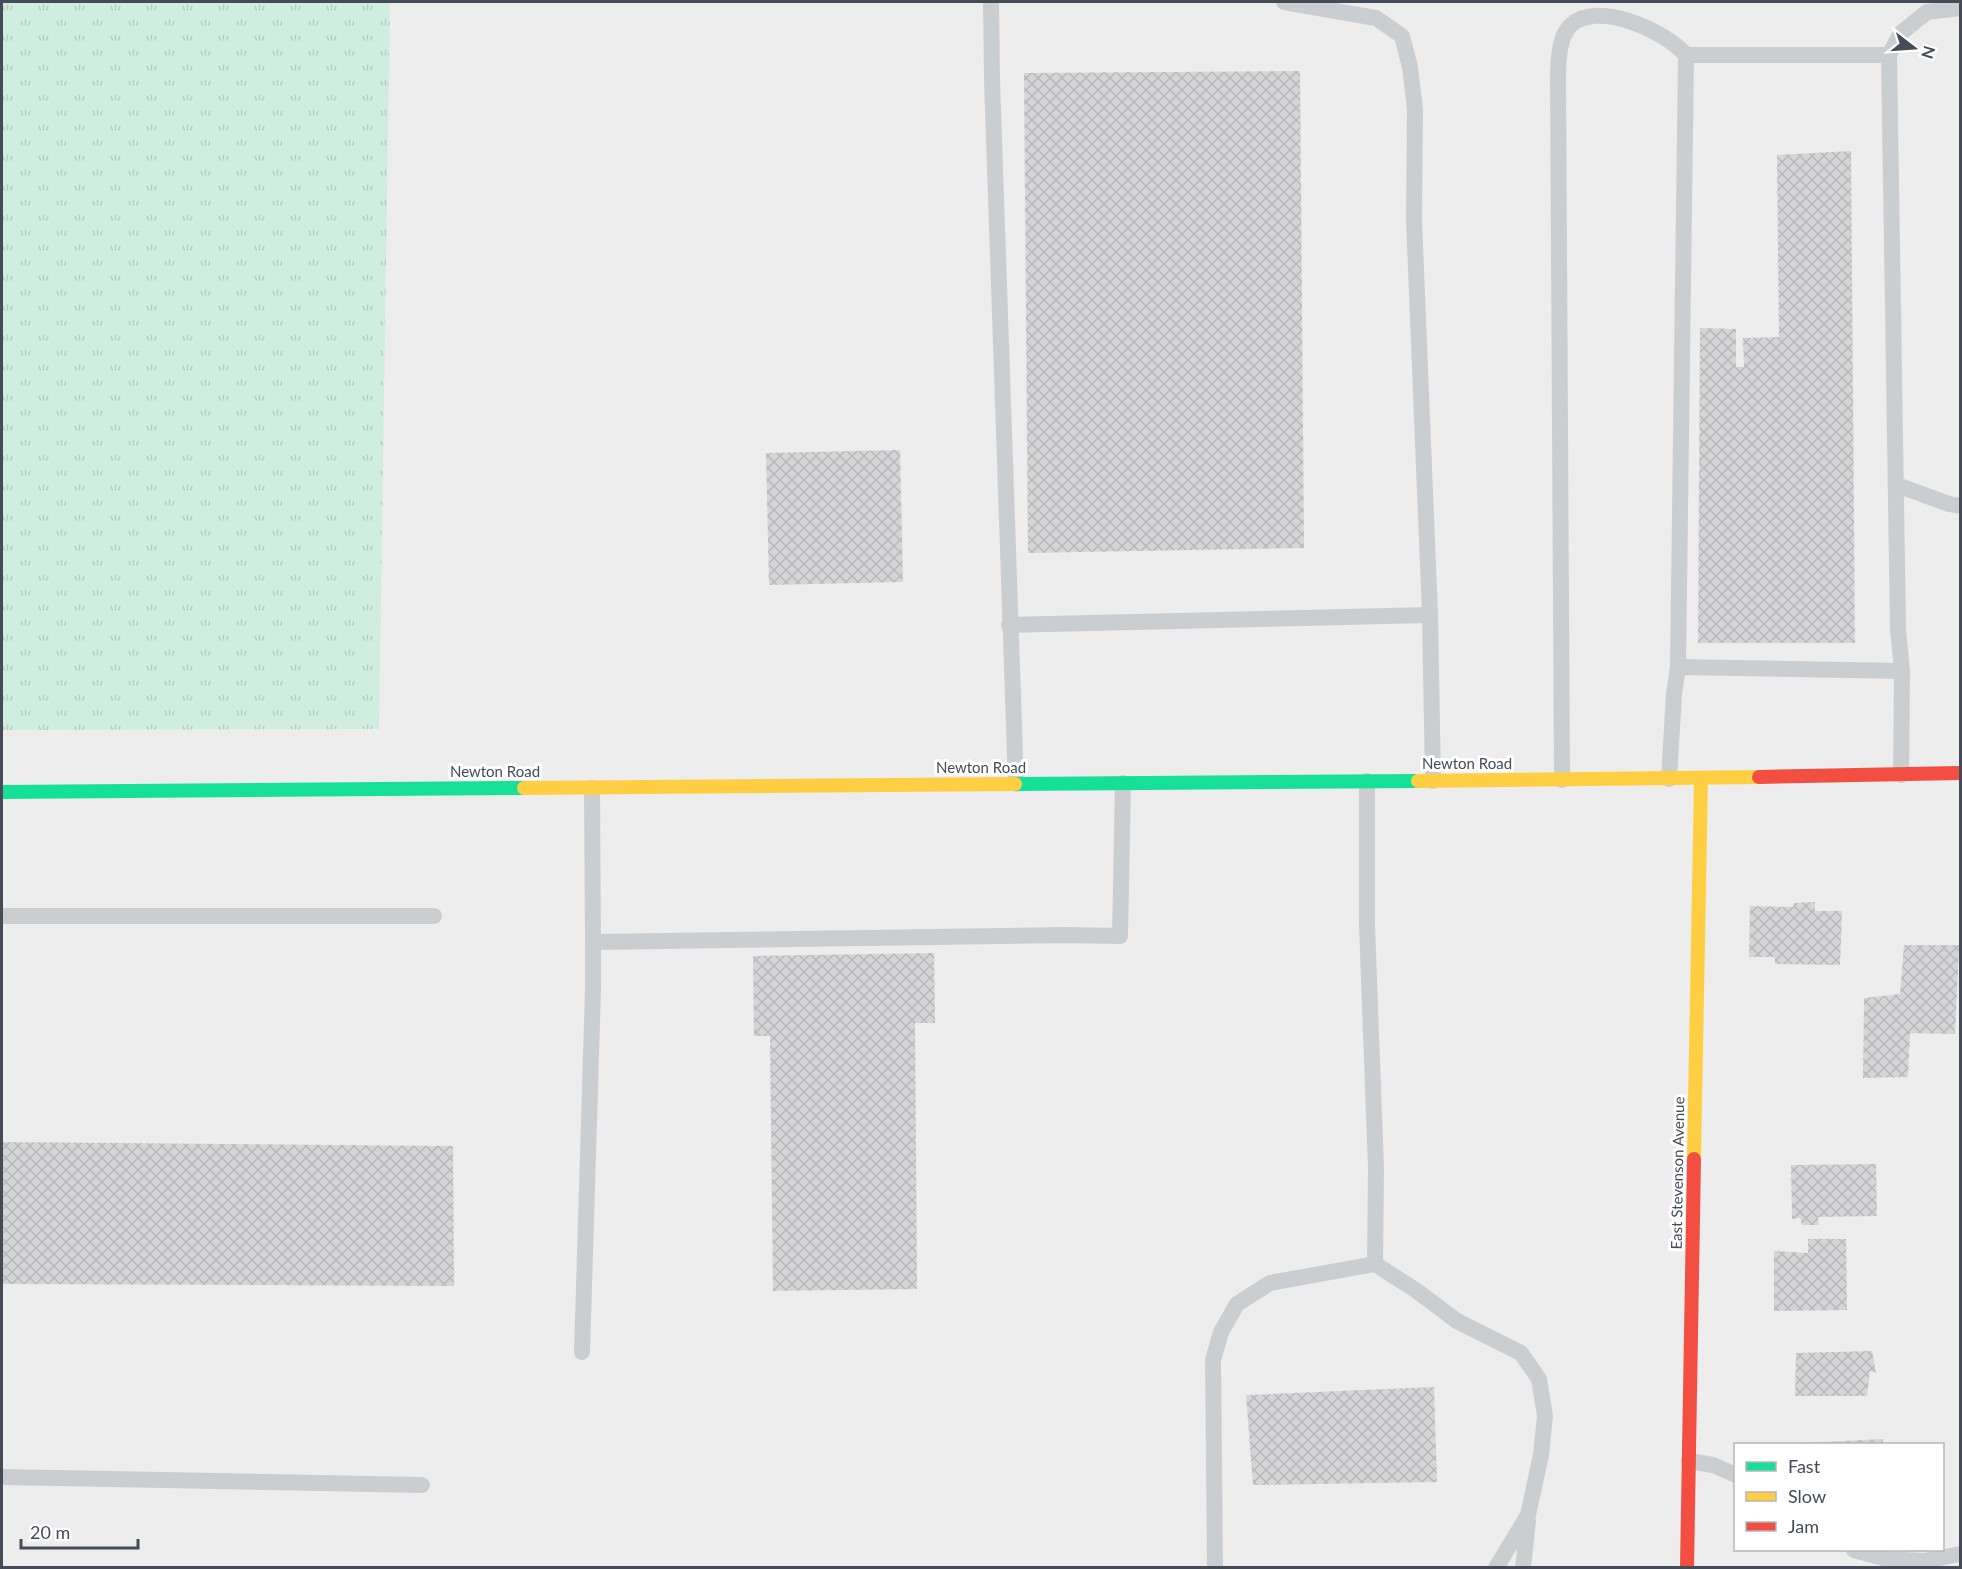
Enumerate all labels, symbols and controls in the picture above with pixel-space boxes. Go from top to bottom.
north arrow [1884,18,1944,78]
text: N [1918,44,1940,61]
street label: Newton Road [1422,754,1512,772]
street label: Newton Road [936,758,1026,776]
street label: Newton Road [450,762,540,780]
street label: East Stevenson Avenue [1667,1096,1687,1250]
legend [1734,1443,1944,1551]
text: Fast [1788,1455,1821,1477]
text: Slow [1788,1485,1826,1507]
scale bar [21,1512,138,1550]
text: Jam [1788,1515,1819,1537]
text: 20 m [30,1521,70,1543]

